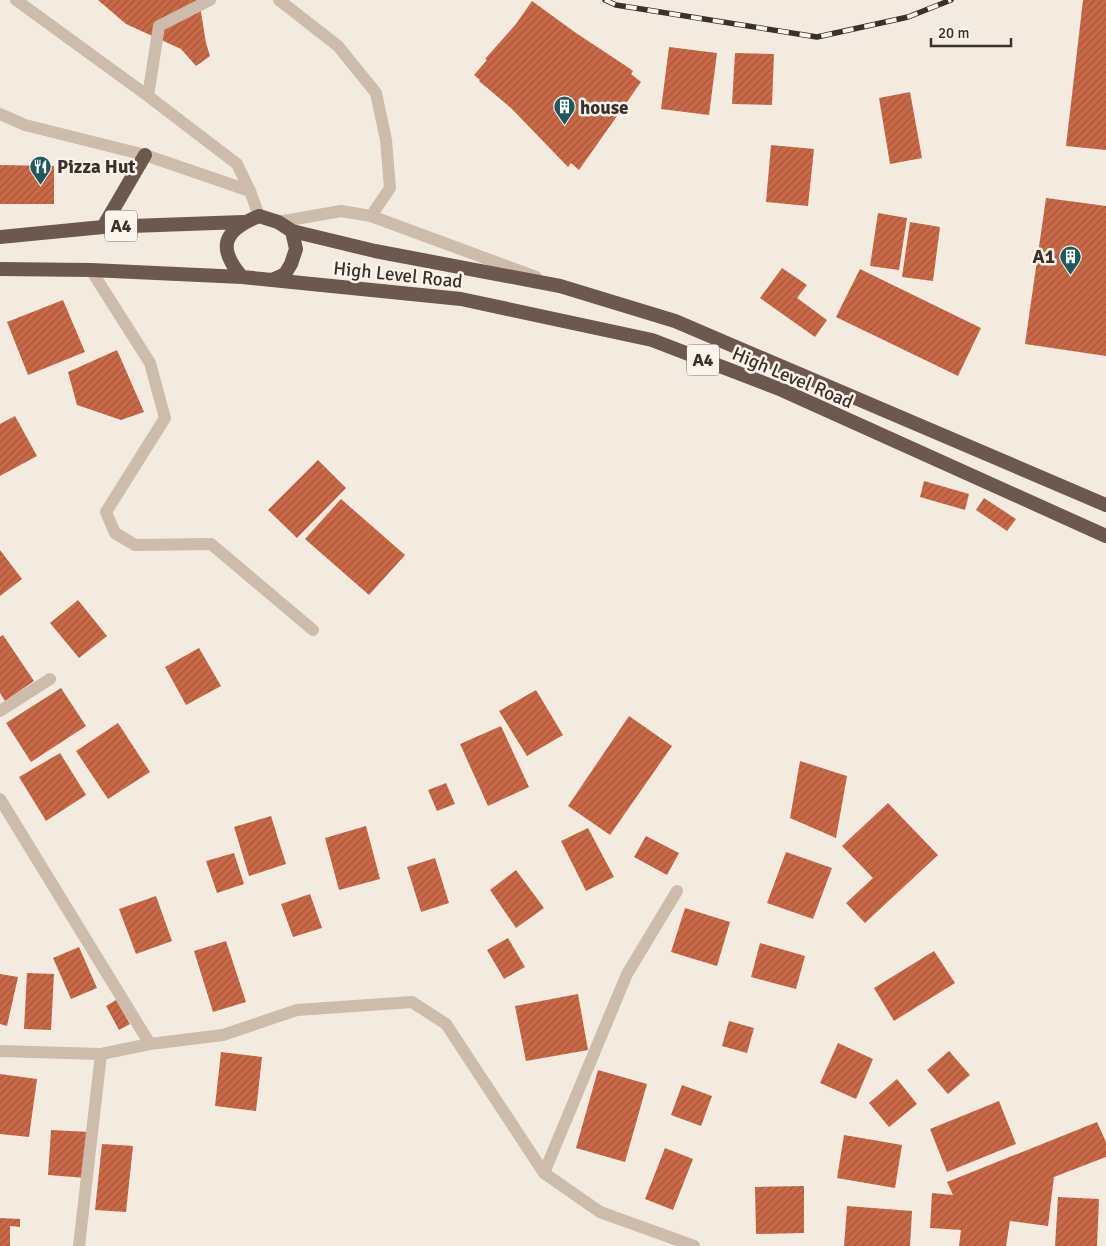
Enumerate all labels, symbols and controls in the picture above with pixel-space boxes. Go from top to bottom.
scale bar [931,15,1011,47]
text: 20 m [938,24,969,42]
building icon: house [552,95,576,126]
place label: house [580,96,629,120]
restaurant icon: Pizza Hut [29,154,53,185]
place label: Pizza Hut [57,155,135,179]
road number: A4 [105,210,137,242]
building icon: A1 [1059,244,1083,275]
place label: A1 [1033,245,1055,269]
street label: High Level Road [332,256,464,294]
street label: High Level Road [728,342,857,414]
road number: A4 [687,344,719,376]

